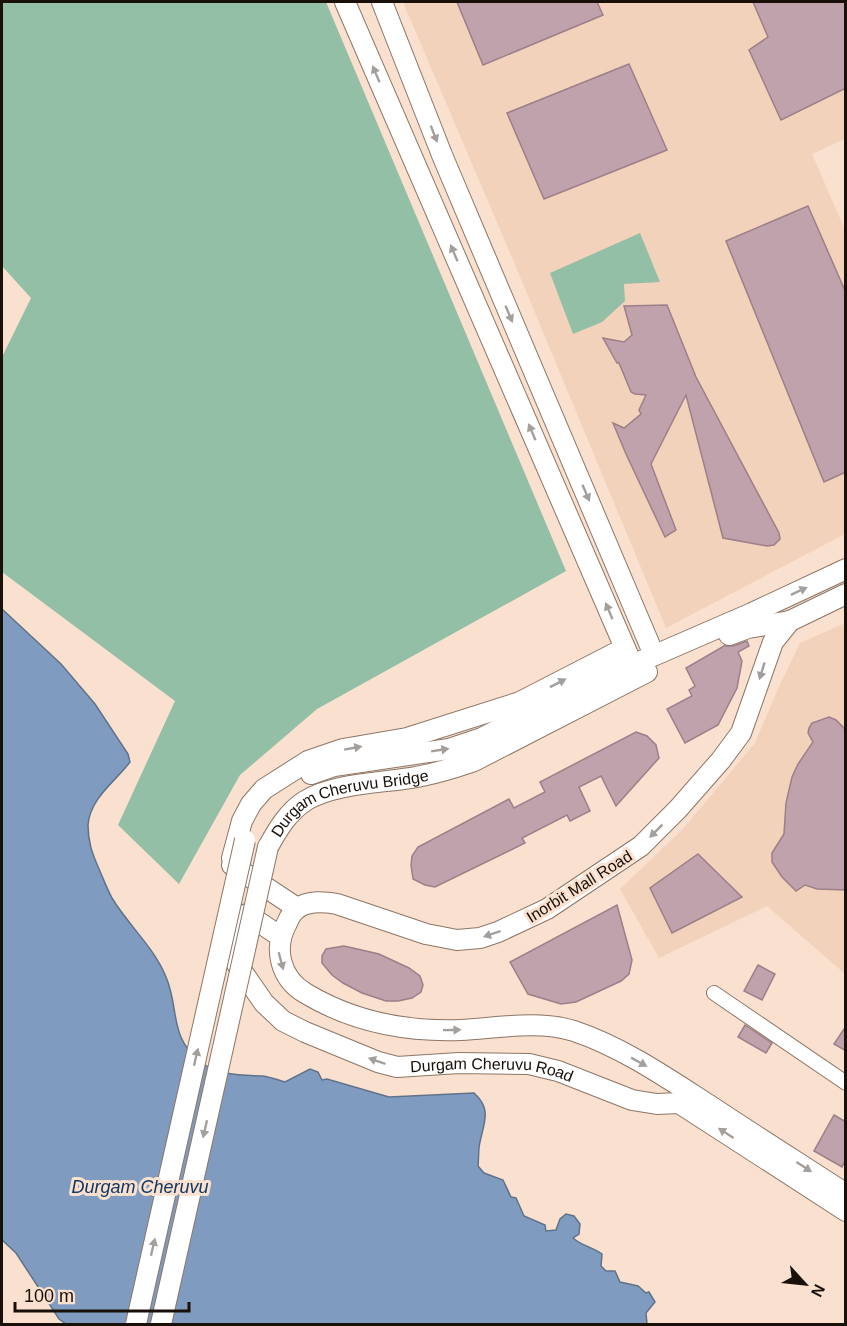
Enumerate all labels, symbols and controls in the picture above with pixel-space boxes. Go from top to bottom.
one-way arrow [372,65,381,82]
one-way arrow [429,126,439,144]
one-way arrow [449,243,459,261]
one-way arrow [505,305,514,323]
one-way arrow [527,423,536,440]
one-way arrow [581,485,591,503]
one-way arrow [790,587,807,596]
one-way arrow [604,601,614,619]
one-way arrow [757,662,766,680]
one-way arrow [550,678,567,687]
one-way arrow [344,743,363,752]
one-way arrow [430,746,449,755]
street label: Durgam Cheruvu Bridge [268,767,430,840]
one-way arrow [650,823,664,837]
street label: Inorbit Mall Road [523,847,635,926]
one-way arrow [483,929,501,939]
one-way arrow [277,952,287,970]
one-way arrow [442,1025,461,1034]
one-way arrow [192,1047,201,1066]
one-way arrow [368,1055,386,1065]
street label: Durgam Cheruvu Road [410,1055,576,1085]
one-way arrow [631,1057,647,1068]
one-way arrow [199,1120,209,1138]
one-way arrow [718,1128,734,1139]
one-way arrow [796,1161,812,1172]
water label: Durgam Cheruvu [71,1177,209,1197]
one-way arrow [149,1237,158,1256]
north arrow [775,1254,835,1314]
scale bar [15,1275,189,1313]
text: N [808,1282,828,1300]
text: 100 m [24,1286,74,1306]

